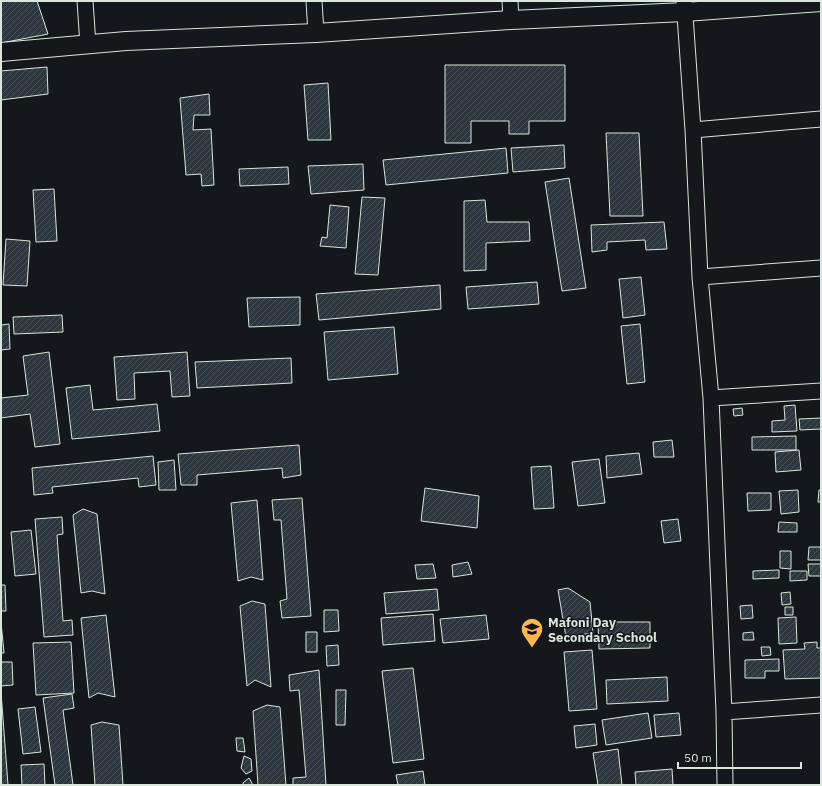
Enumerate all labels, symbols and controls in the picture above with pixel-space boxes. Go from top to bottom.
place label: Mafoni Day Secondary School [548,614,657,646]
school or university icon: Mafoni Day Secondary School [519,616,545,649]
scale bar [678,744,801,770]
text: 50 m [684,750,712,765]

